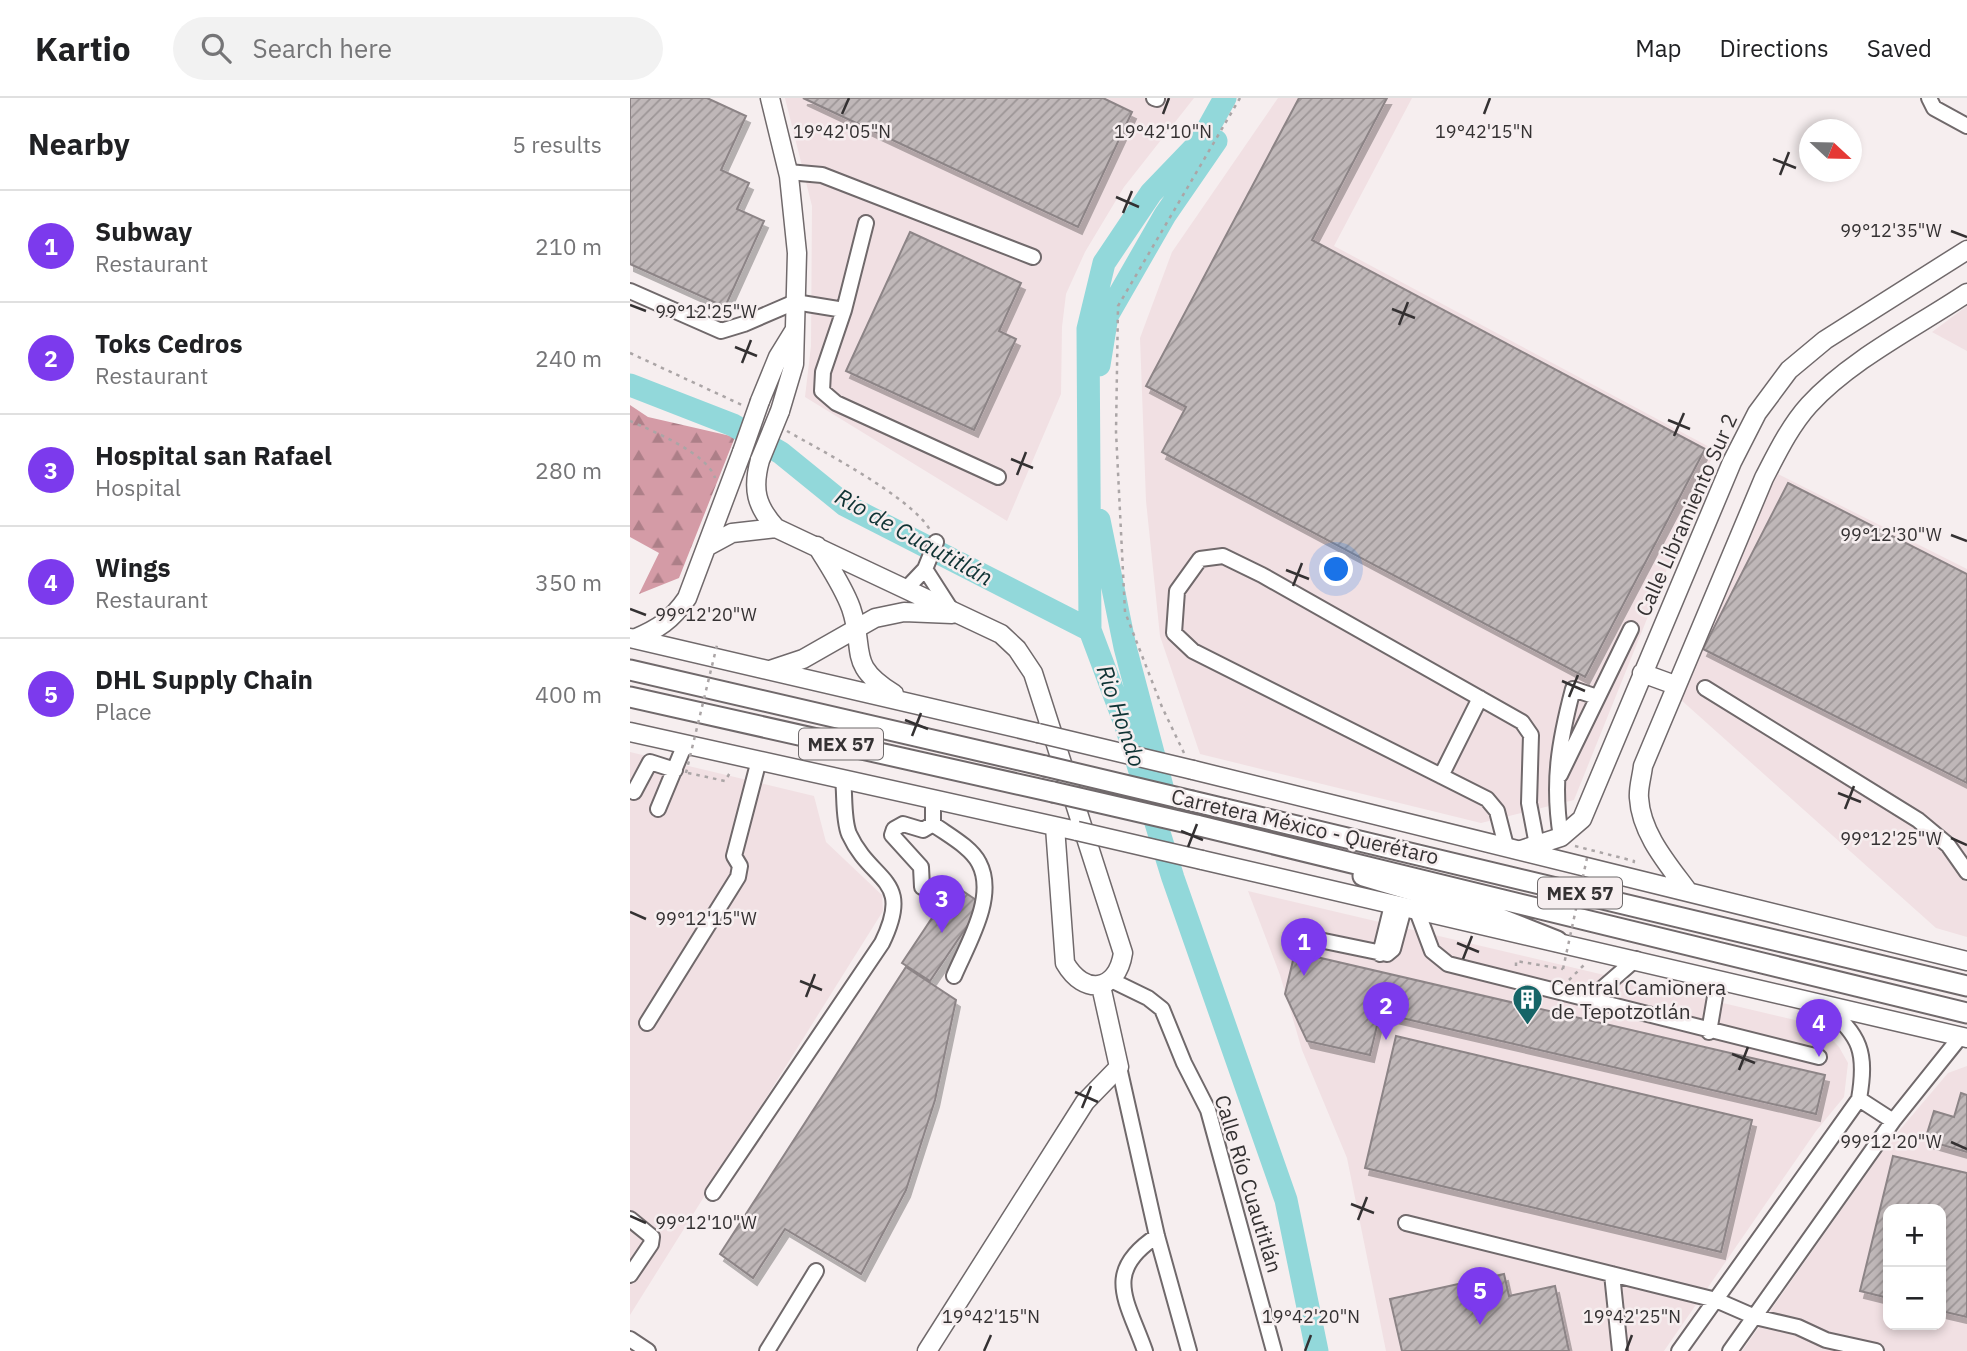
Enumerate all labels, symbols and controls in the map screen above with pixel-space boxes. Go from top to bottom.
search box [173,17,663,80]
text: Kartio [35,27,131,70]
icon: search [197,29,235,67]
text: Search here [253,31,392,65]
text: Map [1635,32,1681,64]
text: Directions [1719,32,1829,64]
text: Saved [1867,32,1932,64]
north arrow [1799,119,1862,182]
text: 19°42'05"N [793,120,891,143]
text: 19°42'10"N [1114,120,1212,143]
text: 19°42'15"N [1435,120,1533,143]
text: Nearby [28,124,130,163]
text: 5 results [512,129,602,159]
text: Subway [95,214,192,248]
text: 99°12'35"W [1840,219,1942,242]
text: 1 [44,231,58,261]
text: 210 m [535,231,602,261]
text: Restaurant [95,248,208,278]
text: 99°12'25"W [655,300,757,323]
text: Toks Cedros [95,326,243,360]
text: 2 [44,343,58,373]
text: 240 m [535,343,602,373]
text: Restaurant [95,360,208,390]
street label: Calle Libramiento Sur 2 [1629,409,1743,620]
text: Hospital san Rafael [95,438,332,472]
text: 3 [44,455,58,485]
text: 280 m [535,455,602,485]
text: Hospital [95,472,181,502]
water label: Rio de Cuautitlán [830,480,999,592]
text: 99°12'30"W [1840,523,1942,546]
text: Wings [95,550,171,584]
your location [1319,552,1353,586]
text: 4 [44,567,58,597]
text: 350 m [535,567,602,597]
text: Restaurant [95,584,208,614]
text: 99°12'20"W [655,603,757,626]
water label: Rio Hondo [1091,661,1153,771]
text: DHL Supply Chain [95,662,313,696]
text: 5 [44,679,58,709]
text: 400 m [535,679,602,709]
text: Place [95,696,152,726]
road number: MEX 57 [799,729,883,760]
street label: Carretera México - Querétaro [1169,782,1442,870]
text: 99°12'25"W [1840,827,1942,850]
pin: 3 [919,875,965,933]
road number: MEX 57 [1538,878,1622,908]
text: 99°12'15"W [655,907,757,930]
pin: 1 [1281,918,1327,976]
place label: Central Camionera de Tepotzotlán [1551,973,1726,1025]
pin: 2 [1363,982,1409,1040]
building icon: Central Camionera de Tepotzotlán [1511,983,1545,1027]
pin: 4 [1796,999,1842,1057]
street label: Calle Río Cuautitlán [1209,1091,1289,1276]
text: 99°12'20"W [1840,1130,1942,1153]
map controls [1883,1204,1946,1330]
button: + [1883,1204,1946,1267]
text: 99°12'10"W [655,1211,757,1234]
pin: 5 [1457,1267,1503,1325]
button: − [1883,1267,1946,1330]
text: 19°42'15"N [942,1305,1040,1328]
text: 19°42'20"N [1262,1305,1360,1328]
text: 19°42'25"N [1583,1305,1681,1328]

